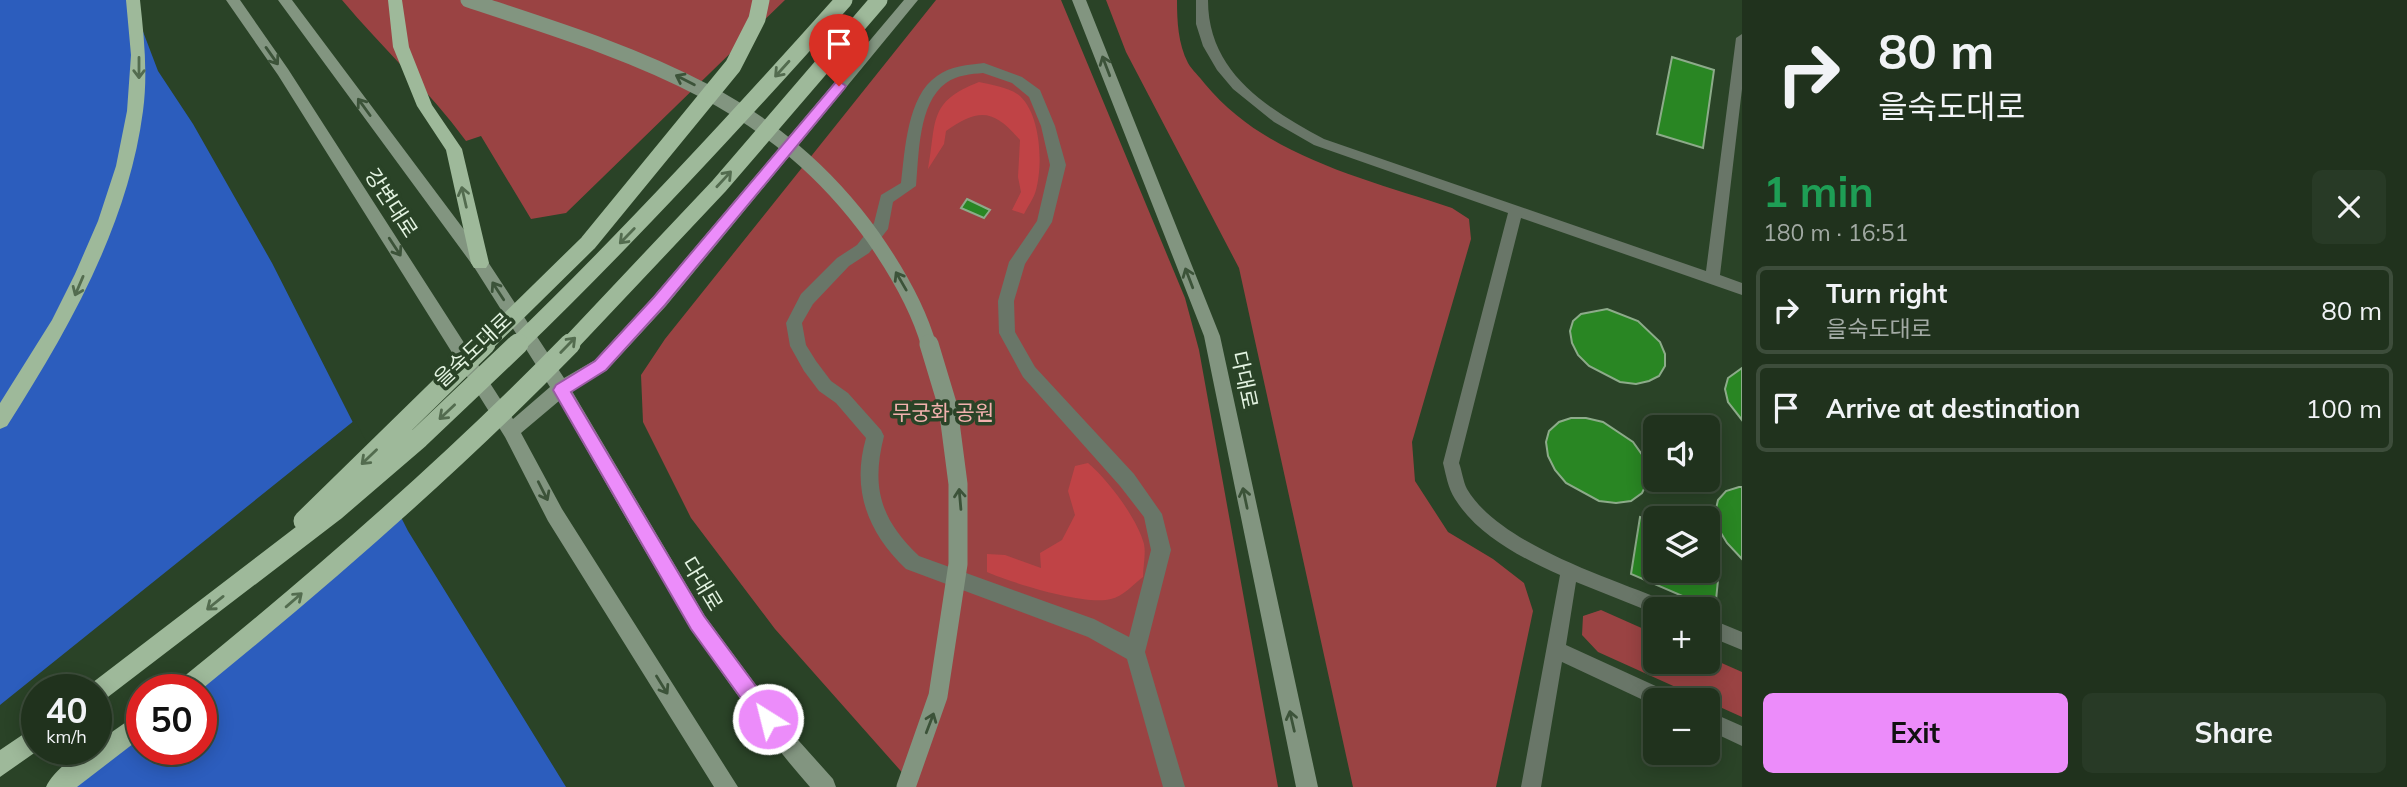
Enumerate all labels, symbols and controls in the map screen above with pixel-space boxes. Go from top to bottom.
pin [809,14,869,86]
text: 80 m [1878,20,1994,81]
icon: arrive [820,25,858,63]
icon: right [1763,28,1854,119]
one-way arrow [265,46,279,65]
one-way arrow [132,56,146,79]
one-way arrow [1098,56,1111,78]
one-way arrow [774,60,790,78]
one-way arrow [675,72,696,86]
text: 을숙도대로 [1878,86,2025,126]
one-way arrow [357,98,372,117]
street label: 강변대로 [360,163,424,242]
text: 1 min [1763,165,1874,218]
button: close [2312,170,2386,244]
one-way arrow [715,171,732,188]
one-way arrow [457,186,470,208]
text: 180 m · 16:51 [1763,218,1908,247]
one-way arrow [619,227,636,244]
one-way arrow [388,237,402,257]
one-way arrow [1181,268,1194,289]
one-way arrow [894,272,908,292]
one-way arrow [71,274,84,296]
text: Turn right [1826,277,1947,310]
one-way arrow [490,282,505,301]
icon: right [1767,291,1805,329]
text: 80 m [2321,294,2382,327]
street label: 을숙도대로 [428,307,517,392]
text: 을숙도대로 [1826,314,1932,343]
one-way arrow [559,337,576,354]
street label: 다대로 [1226,349,1264,411]
icon: arrive [1767,389,1805,427]
text: Arrive at destination [1826,392,2081,425]
text: 100 m [2306,392,2382,425]
park label: 무궁화 공원 [892,399,994,425]
one-way arrow [439,403,456,420]
map controls [1643,415,1720,765]
button: sound [1643,415,1720,492]
one-way arrow [361,449,378,466]
one-way arrow [536,480,550,501]
one-way arrow [1238,487,1252,510]
one-way arrow [953,488,966,511]
button: layers [1643,506,1720,583]
street label: 다대로 [677,552,729,615]
one-way arrow [285,592,303,608]
one-way arrow [206,595,224,611]
button: + [1643,597,1720,674]
speed limit sign: 50 [126,674,217,765]
one-way arrow [656,674,670,694]
position arrow [731,682,805,756]
text: 40 [45,688,88,732]
button: − [1643,688,1720,765]
button: Exit [1763,693,2068,773]
button: Share [2082,693,2386,773]
one-way arrow [1284,710,1297,732]
one-way arrow [925,713,938,735]
text: km/h [46,725,87,748]

